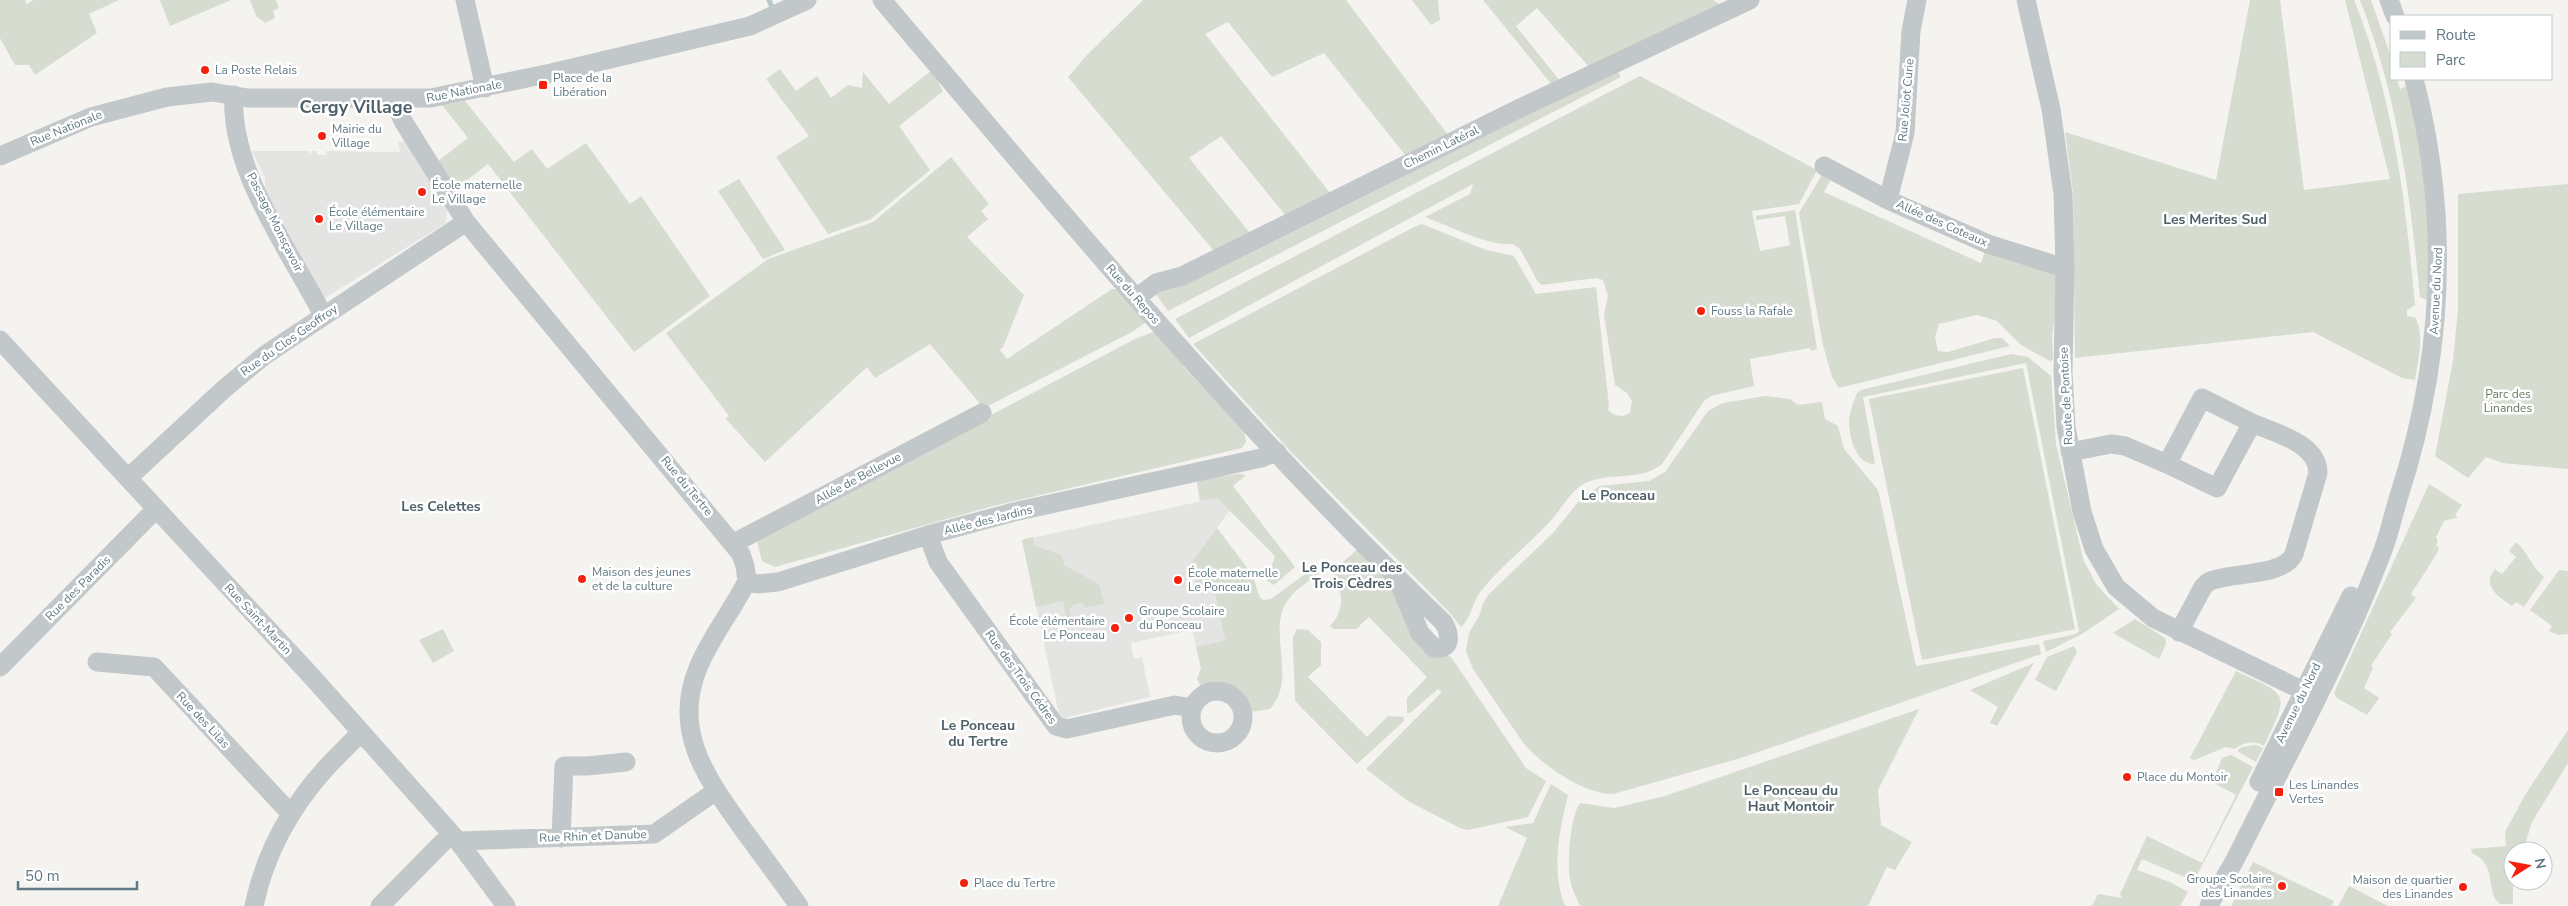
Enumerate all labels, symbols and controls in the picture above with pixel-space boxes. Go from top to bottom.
legend [2390,15,2553,80]
text: Route [2436,25,2476,45]
text: Parc [2436,50,2465,70]
street label: Rue Joliot Curie [1894,58,1918,142]
place label: La Poste Relais [215,62,297,78]
marker: La Poste Relais [199,64,211,76]
place label: Place de la Libération [553,70,612,100]
street label: Rue Nationale [425,76,503,106]
marker: Place de la Libération [537,79,549,91]
district label: Cergy Village [300,95,413,119]
street label: Rue Nationale [28,106,104,150]
place label: Mairie du Village [331,121,382,151]
street label: Chemin Latéral [1401,122,1482,172]
marker: Mairie du Village [316,130,328,142]
street label: Passage Monsçavoir [243,170,307,275]
place label: École maternelle Le Village [432,177,522,207]
marker: École maternelle Le Village [416,186,428,198]
street label: Allée des Coteaux [1894,196,1991,251]
place label: École élémentaire Le Village [329,204,425,234]
district label: Les Merites Sud [2163,210,2267,229]
marker: École élémentaire Le Village [313,213,325,225]
street label: Avenue du Nord [2426,247,2446,335]
street label: Rue du Repos [1102,261,1164,328]
street label: Rue du Clos Geoffroy [237,300,341,379]
place label: Fouss la Rafale [1711,303,1793,319]
marker: Fouss la Rafale [1695,305,1707,317]
street label: Route de Pontoise [2055,347,2077,445]
park label: Parc des Linandes [2484,386,2532,416]
street label: Allée de Bellevue [812,449,904,507]
street label: Rue du Tertre [657,453,717,519]
district label: Le Ponceau [1581,486,1655,505]
district label: Les Celettes [401,497,481,516]
street label: Allée des Jardins [942,501,1034,539]
street label: Rue des Paradis [42,552,114,624]
district label: Le Ponceau des Trois Cèdres [1302,558,1402,593]
place label: Maison des jeunes et de la culture [592,564,691,594]
place label: École maternelle Le Ponceau [1188,565,1278,595]
marker: Maison des jeunes et de la culture [576,573,588,585]
marker: École maternelle Le Ponceau [1172,574,1184,586]
street label: Rue Saint-Martin [221,580,295,658]
place label: Groupe Scolaire du Ponceau [1139,603,1225,633]
marker: Groupe Scolaire du Ponceau [1123,612,1135,624]
place label: École élémentaire Le Ponceau [1009,613,1105,643]
marker: École élémentaire Le Ponceau [1109,622,1121,634]
street label: Rue des Trois Cédres [981,627,1061,727]
street label: Avenue du Nord [2272,660,2324,746]
street label: Rue des Lilas [173,688,233,752]
district label: Le Ponceau du Tertre [941,716,1015,751]
place label: Place du Montoir [2137,769,2229,785]
marker: Place du Montoir [2121,771,2133,783]
place label: Les Linandes Vertes [2288,777,2359,807]
district label: Le Ponceau du Haut Montoir [1744,781,1838,816]
marker: Les Linandes Vertes [2273,786,2285,798]
street label: Rue Rhin et Danube [539,826,647,846]
north arrow [2503,841,2553,891]
text: N [2530,857,2551,871]
scale bar [18,858,136,890]
text: 50 m [25,866,60,886]
place label: Groupe Scolaire des Linandes [2186,871,2272,901]
place label: Maison de quartier des Linandes [2352,872,2454,902]
place label: Place du Tertre [974,875,1055,891]
marker: Place du Tertre [958,877,970,889]
marker: Groupe Scolaire des Linandes [2276,880,2288,892]
marker: Maison de quartier des Linandes [2457,881,2469,893]

